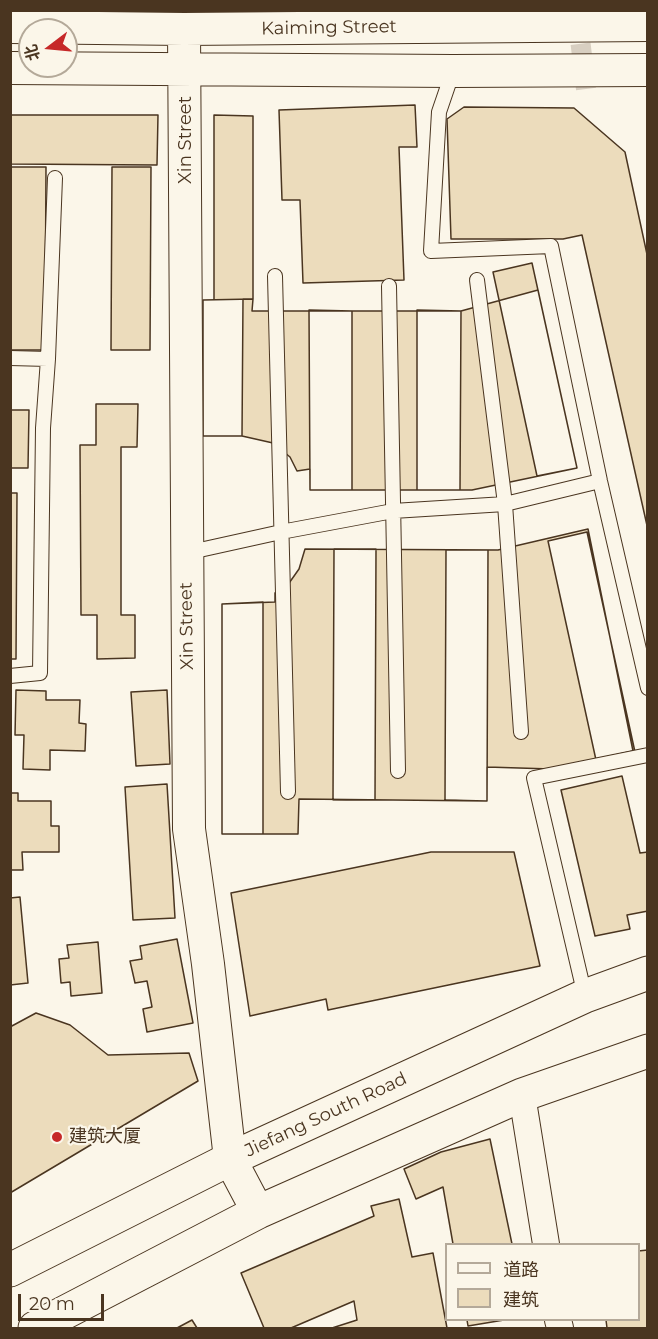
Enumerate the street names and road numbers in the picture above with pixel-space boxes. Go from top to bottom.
street label: Kaiming Street [261,16,397,40]
street label: Xin Street [175,96,197,184]
street label: Xin Street [175,582,199,670]
street label: Jiefang South Road [242,1068,410,1162]

